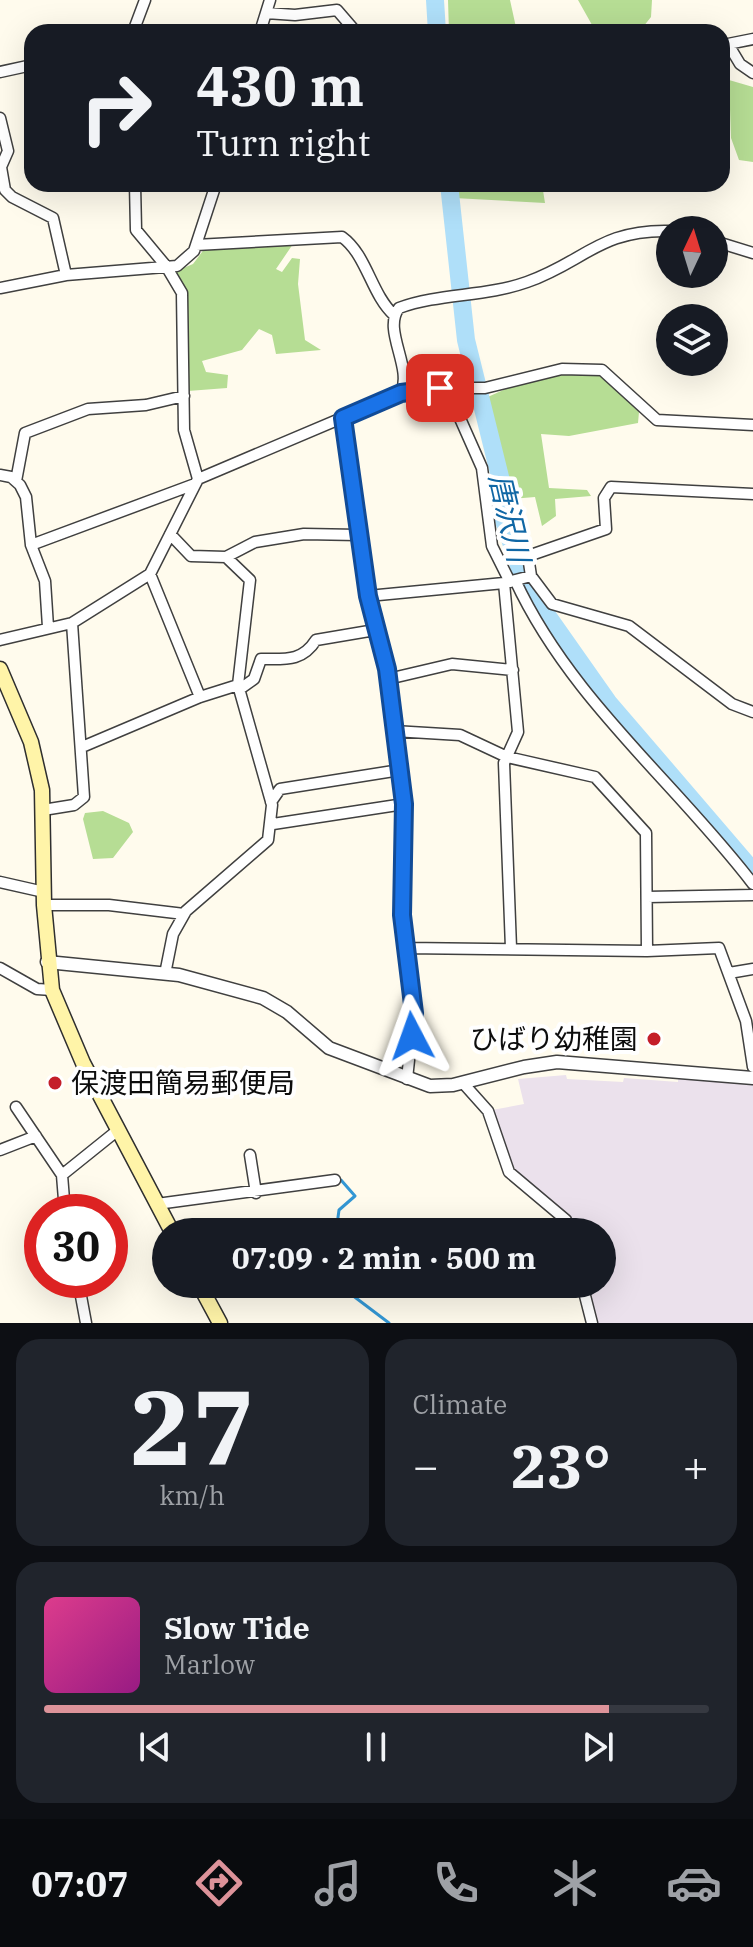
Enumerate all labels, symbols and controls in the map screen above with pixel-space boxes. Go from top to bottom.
text: 430 m [196,49,364,121]
icon: right [64,56,168,160]
text: Turn right [196,119,370,166]
north arrow [656,216,728,288]
map controls [656,216,728,376]
button: layers [656,304,728,376]
pin [406,354,474,422]
icon: arrive [418,366,462,410]
water label: 唐沢川 [481,469,540,569]
position arrow [370,994,454,1078]
place label: ひばり幼稚園 [470,1020,638,1057]
marker: ひばり幼稚園 [645,1030,663,1048]
place label: 保渡田簡易郵便局 [71,1064,295,1101]
marker: 保渡田簡易郵便局 [46,1074,64,1092]
speed limit sign: 30 [24,1194,128,1298]
text: 07:09 · 2 min · 500 m [232,1238,536,1277]
text: 27 [130,1358,255,1494]
text: Climate [413,1387,507,1421]
text: 23° [511,1426,611,1505]
text: − [413,1437,439,1494]
text: + [683,1437,709,1494]
text: km/h [159,1478,225,1512]
text: Slow Tide [164,1608,310,1647]
text: Marlow [164,1647,255,1681]
icon: previous [133,1725,177,1769]
icon: pause [354,1725,398,1769]
icon: next [576,1725,620,1769]
icon: directions [191,1855,247,1911]
icon: music [310,1855,366,1911]
icon: phone [428,1855,484,1911]
icon: climate [547,1855,603,1911]
icon: car [666,1855,722,1911]
text: 07:07 [31,1860,129,1907]

